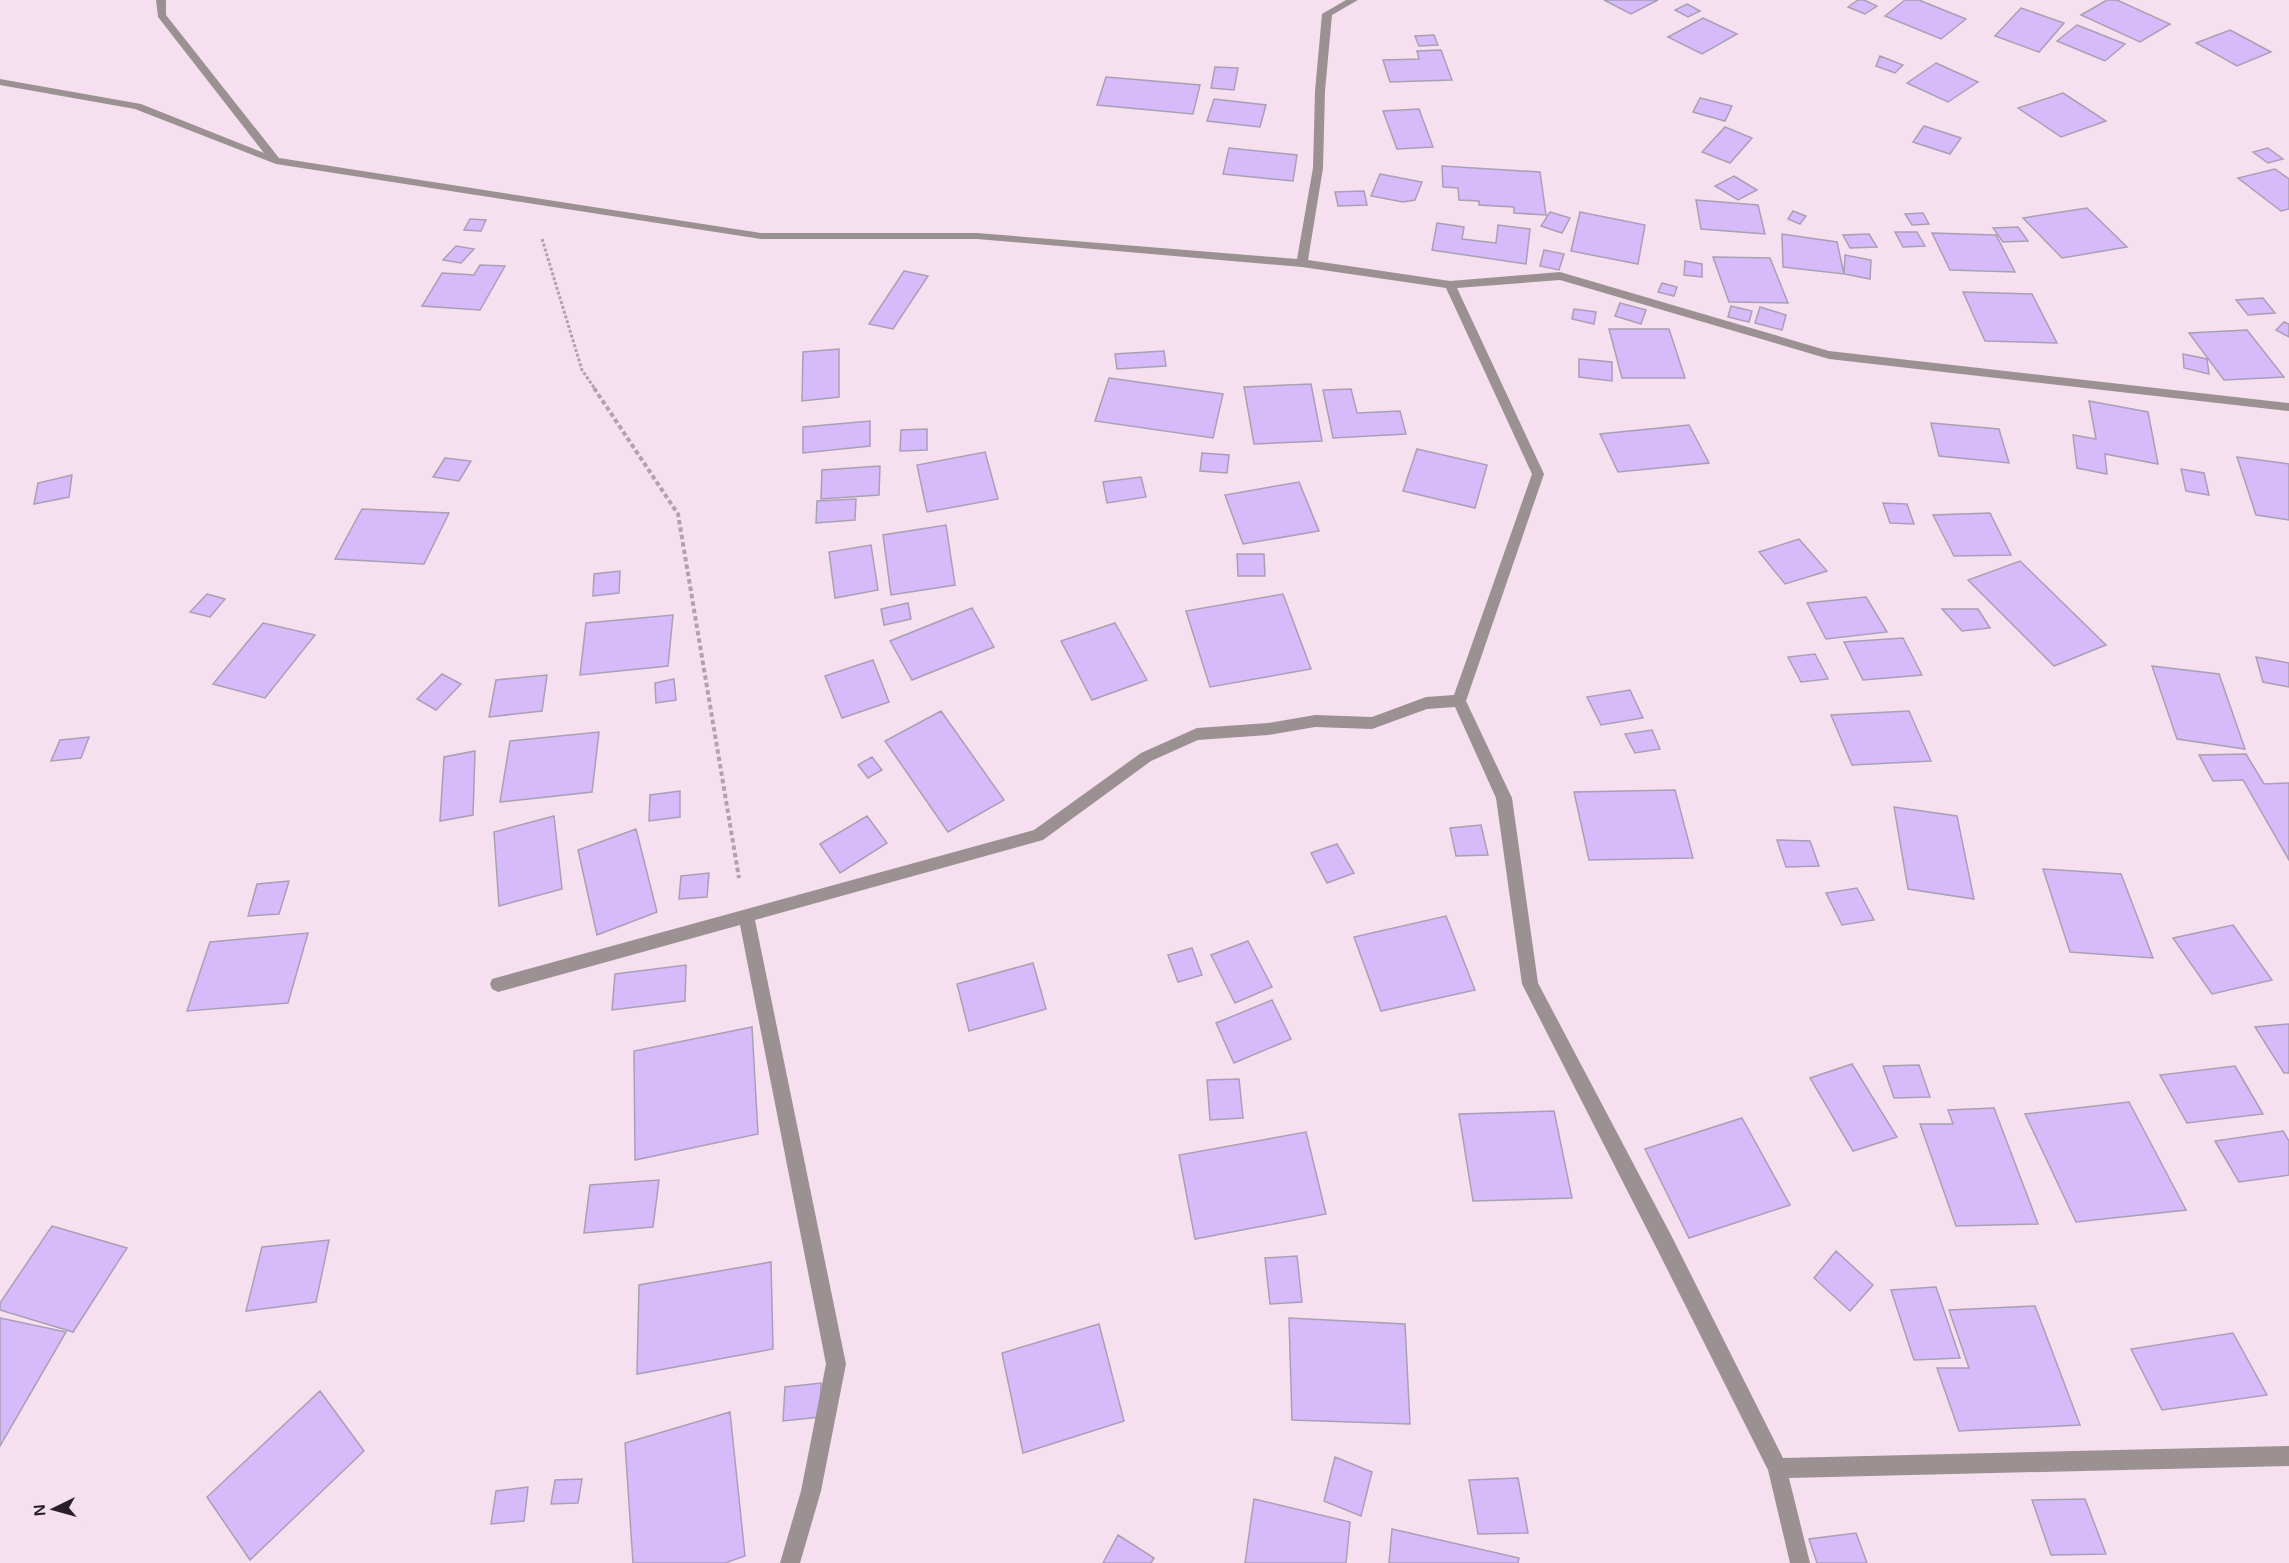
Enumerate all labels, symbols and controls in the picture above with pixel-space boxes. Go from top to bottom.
north arrow [24,1479,84,1539]
text: N [31,1504,49,1517]

